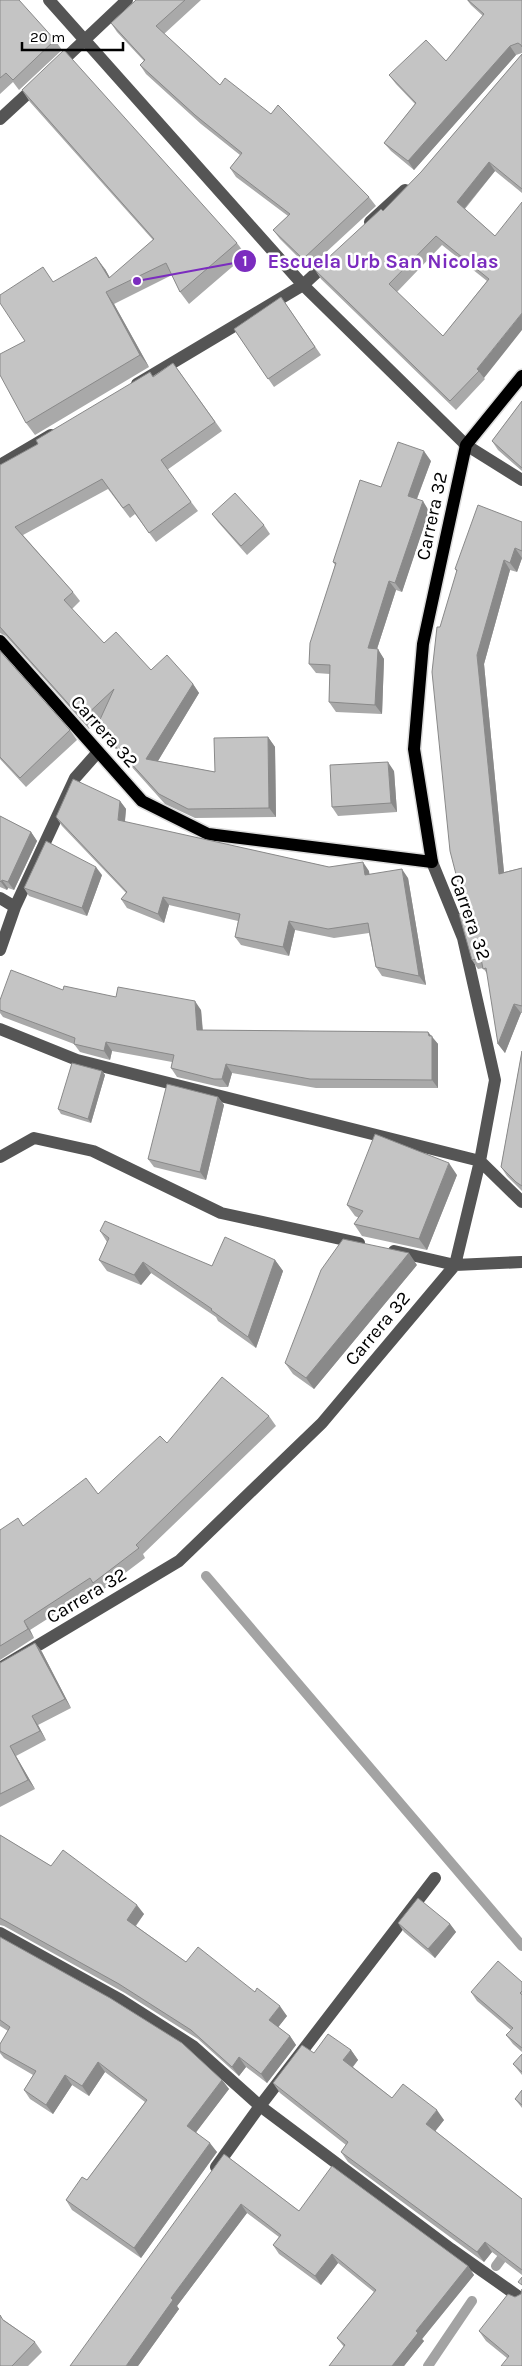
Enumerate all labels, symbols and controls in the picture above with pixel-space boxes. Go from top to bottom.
scale bar [22,20,124,52]
text: 20 m [30,28,65,46]
callout: Escuela Urb San Nicolas [233,243,509,278]
text: Escuela Urb San Nicolas [268,250,498,273]
text: 1 [242,252,248,270]
street label: Carrera 32 [412,470,452,562]
street label: Carrera 32 [66,691,142,772]
street label: Carrera 32 [445,871,495,963]
street label: Carrera 32 [341,1287,415,1370]
street label: Carrera 32 [42,1563,131,1628]

